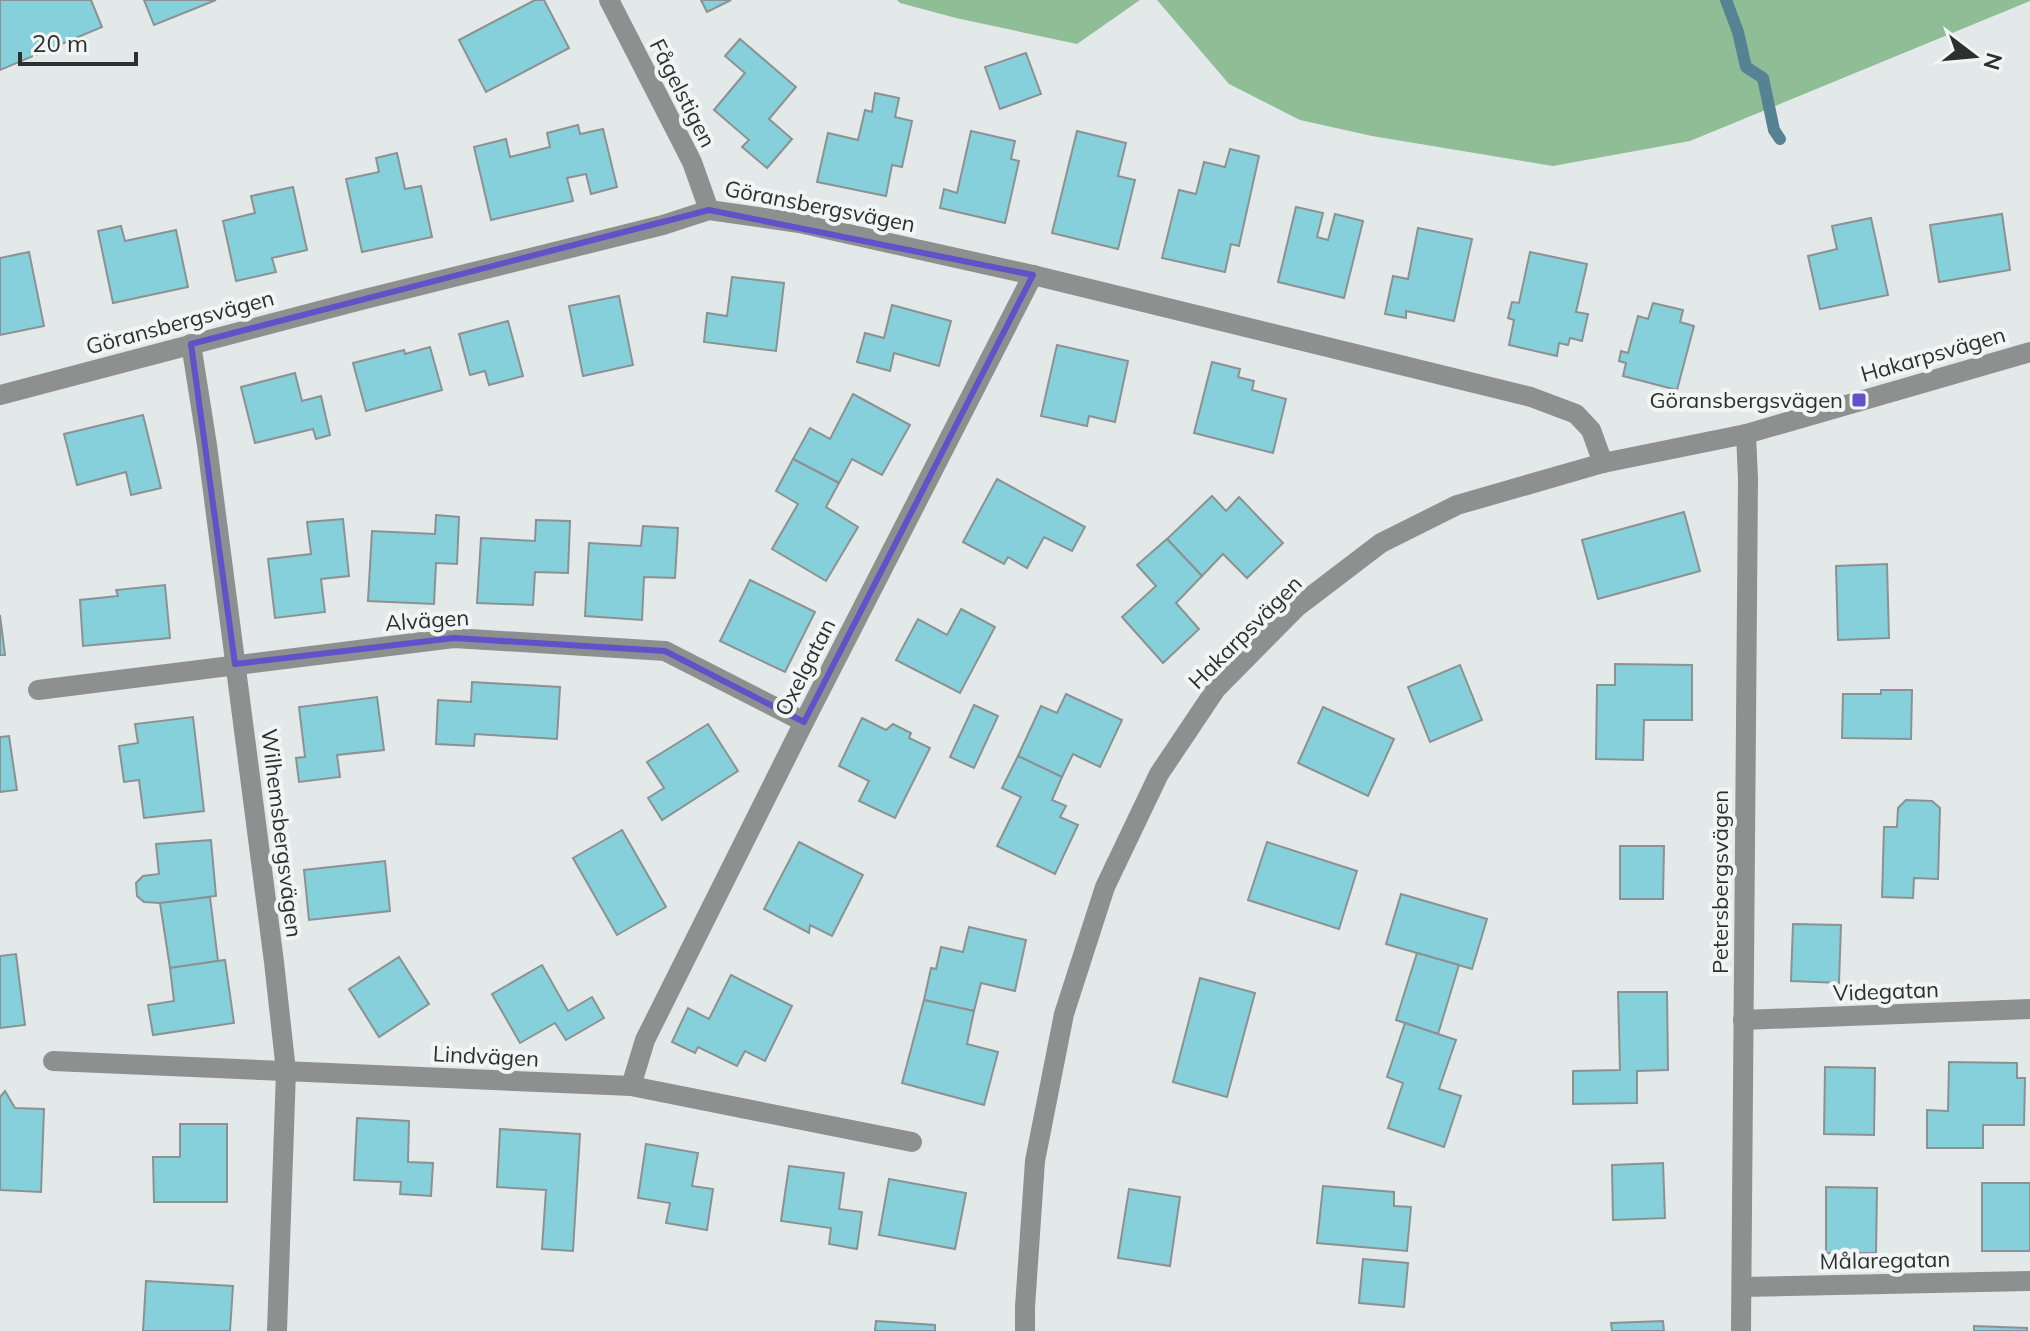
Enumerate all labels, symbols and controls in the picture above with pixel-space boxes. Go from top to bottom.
scale bar [20,16,136,66]
north arrow [1934,16,2014,96]
text: 20 m [32,28,88,58]
street label: Fågelstigen [644,34,722,152]
text: N [1977,50,2009,73]
street label: Göransbergsvägen [722,174,918,238]
street label: Göransbergsvägen [83,283,277,361]
street label: Hakarpsvägen [1857,320,2009,388]
place label: Göransbergsvägen [1649,386,1843,414]
marker: Göransbergsvägen [1850,391,1868,409]
street label: Hakarpsvägen [1182,569,1308,695]
street label: Alvägen [384,603,470,637]
street label: Oxelgatan [768,613,842,721]
street label: Wilhemsbergsvägen [255,727,309,939]
street label: Petersbergsvägen [1706,790,1734,974]
street label: Videgatan [1833,975,1939,1007]
street label: Lindvägen [432,1039,540,1073]
street label: Målaregatan [1819,1245,1951,1275]

